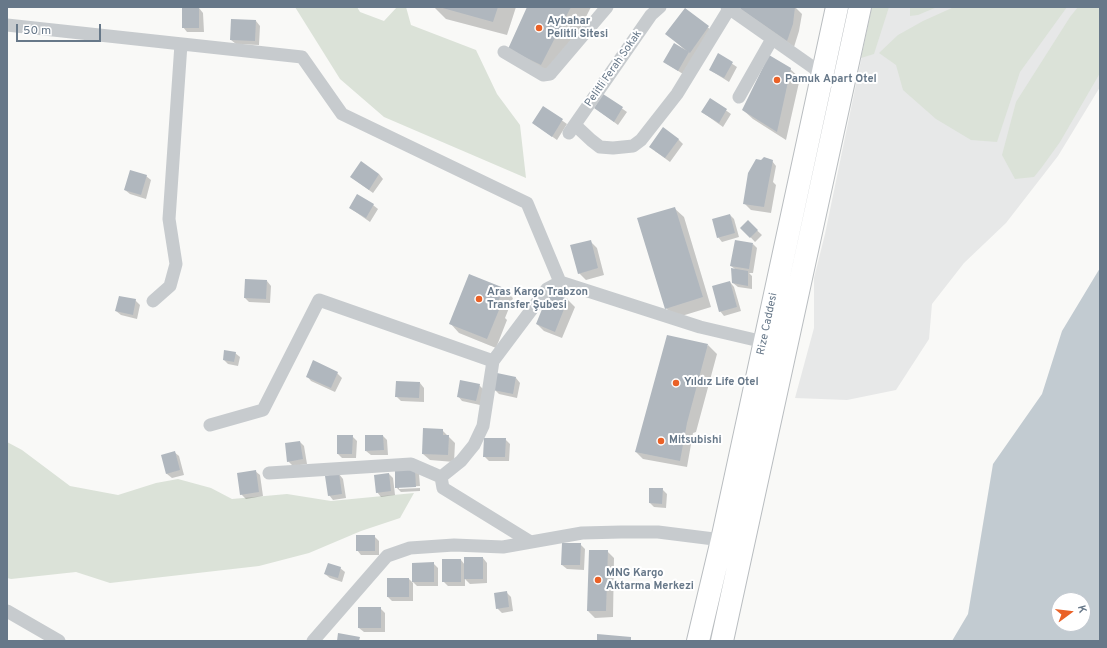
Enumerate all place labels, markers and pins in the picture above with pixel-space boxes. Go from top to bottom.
place label: Aybahar Pelitli Sitesi [547,15,608,41]
marker: Aybahar Pelitli Sitesi [534,23,544,33]
place label: Pamuk Apart Otel [785,73,877,87]
marker: Pamuk Apart Otel [772,75,782,85]
place label: Aras Kargo Trabzon Transfer Şubesi [487,286,588,312]
marker: Aras Kargo Trabzon Transfer Şubesi [474,294,484,304]
place label: Yıldız Life Otel [684,376,759,390]
marker: Yıldız Life Otel [671,378,681,388]
place label: Mitsubishi [669,434,722,448]
marker: Mitsubishi [656,436,666,446]
place label: MNG Kargo Aktarma Merkezi [606,567,694,593]
marker: MNG Kargo Aktarma Merkezi [593,575,603,585]

